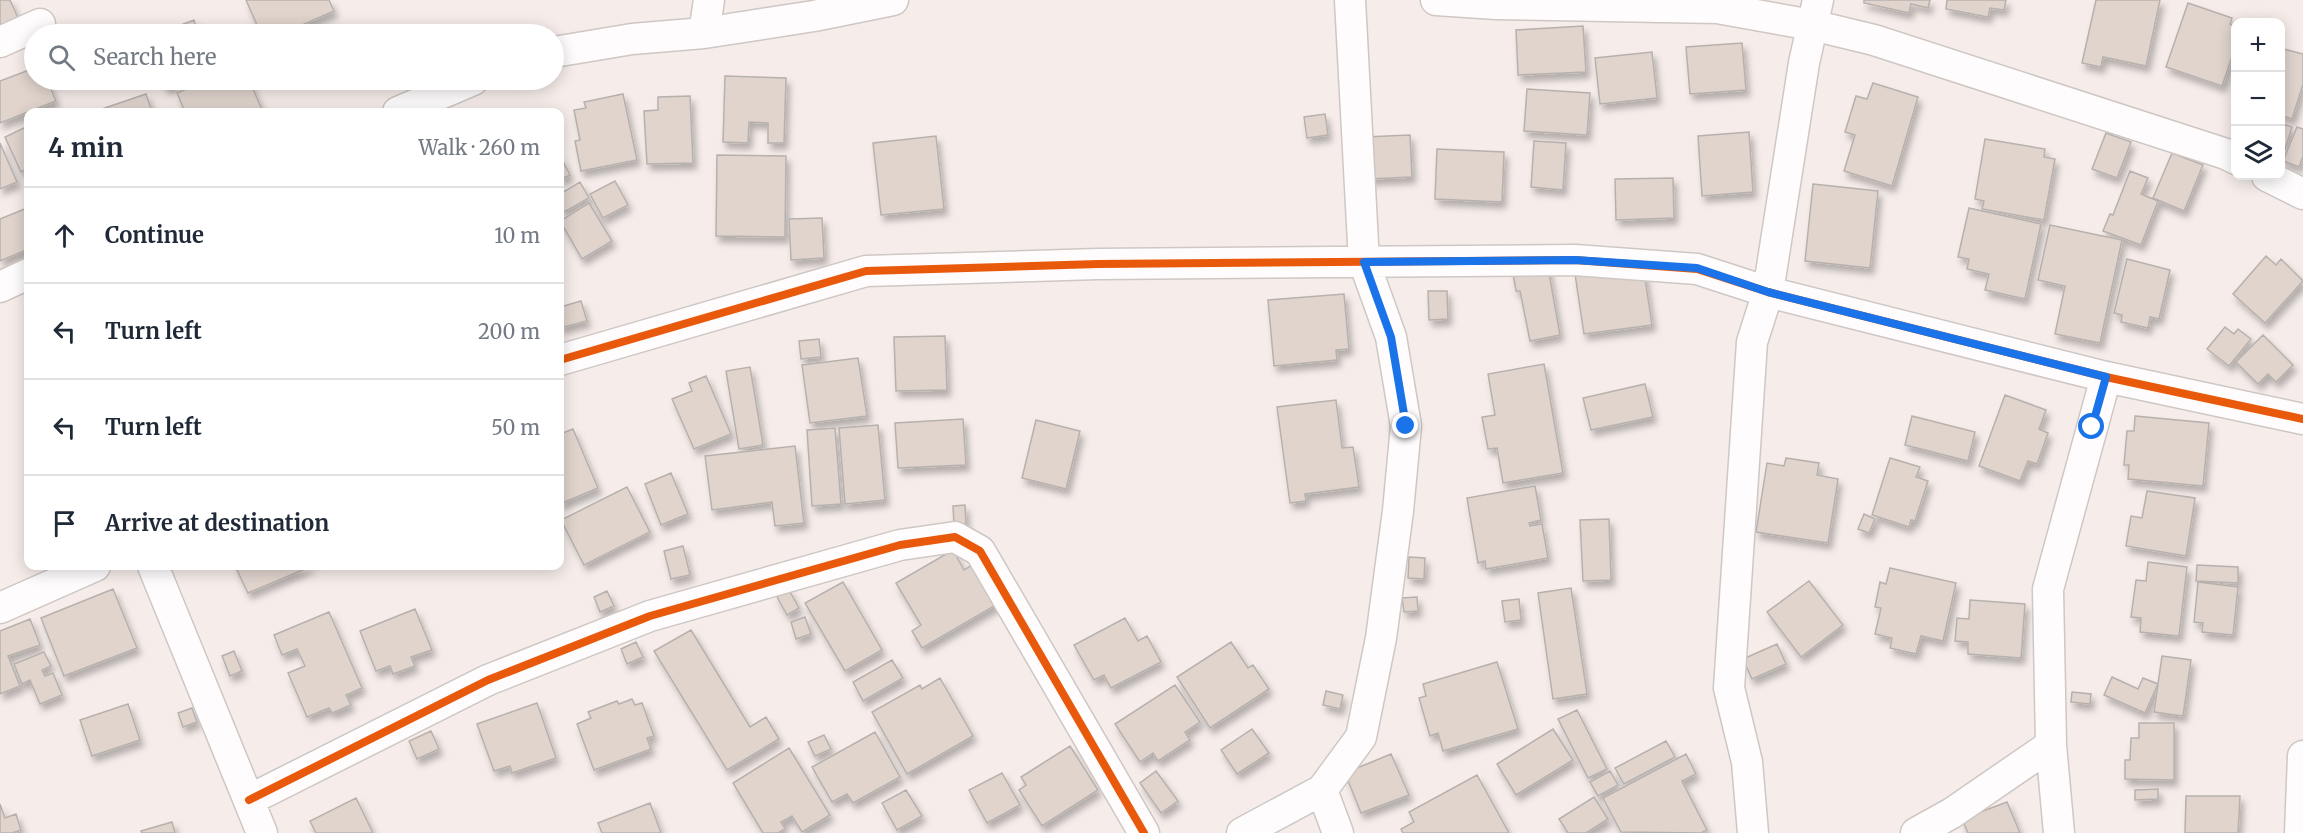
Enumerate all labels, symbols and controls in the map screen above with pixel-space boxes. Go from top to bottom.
map controls [2231,18,2285,180]
button: + [2231,18,2285,72]
search box [24,24,564,90]
icon: search [45,41,78,74]
text: Search here [93,43,216,71]
button: − [2231,72,2285,126]
button: layers [2231,126,2285,180]
text: 4 min [48,131,123,164]
text: Walk · 260 m [418,135,540,160]
icon: ahead [48,219,81,252]
text: Continue [105,221,204,249]
text: 10 m [494,223,540,248]
icon: left [48,315,81,348]
text: Turn left [105,317,202,345]
text: 200 m [478,319,540,344]
icon: left [48,411,81,444]
route end [1392,412,1418,438]
text: Turn left [105,413,202,441]
route start [2078,413,2104,439]
text: 50 m [491,415,540,440]
icon: arrive [48,507,81,540]
text: Arrive at destination [105,509,329,537]

